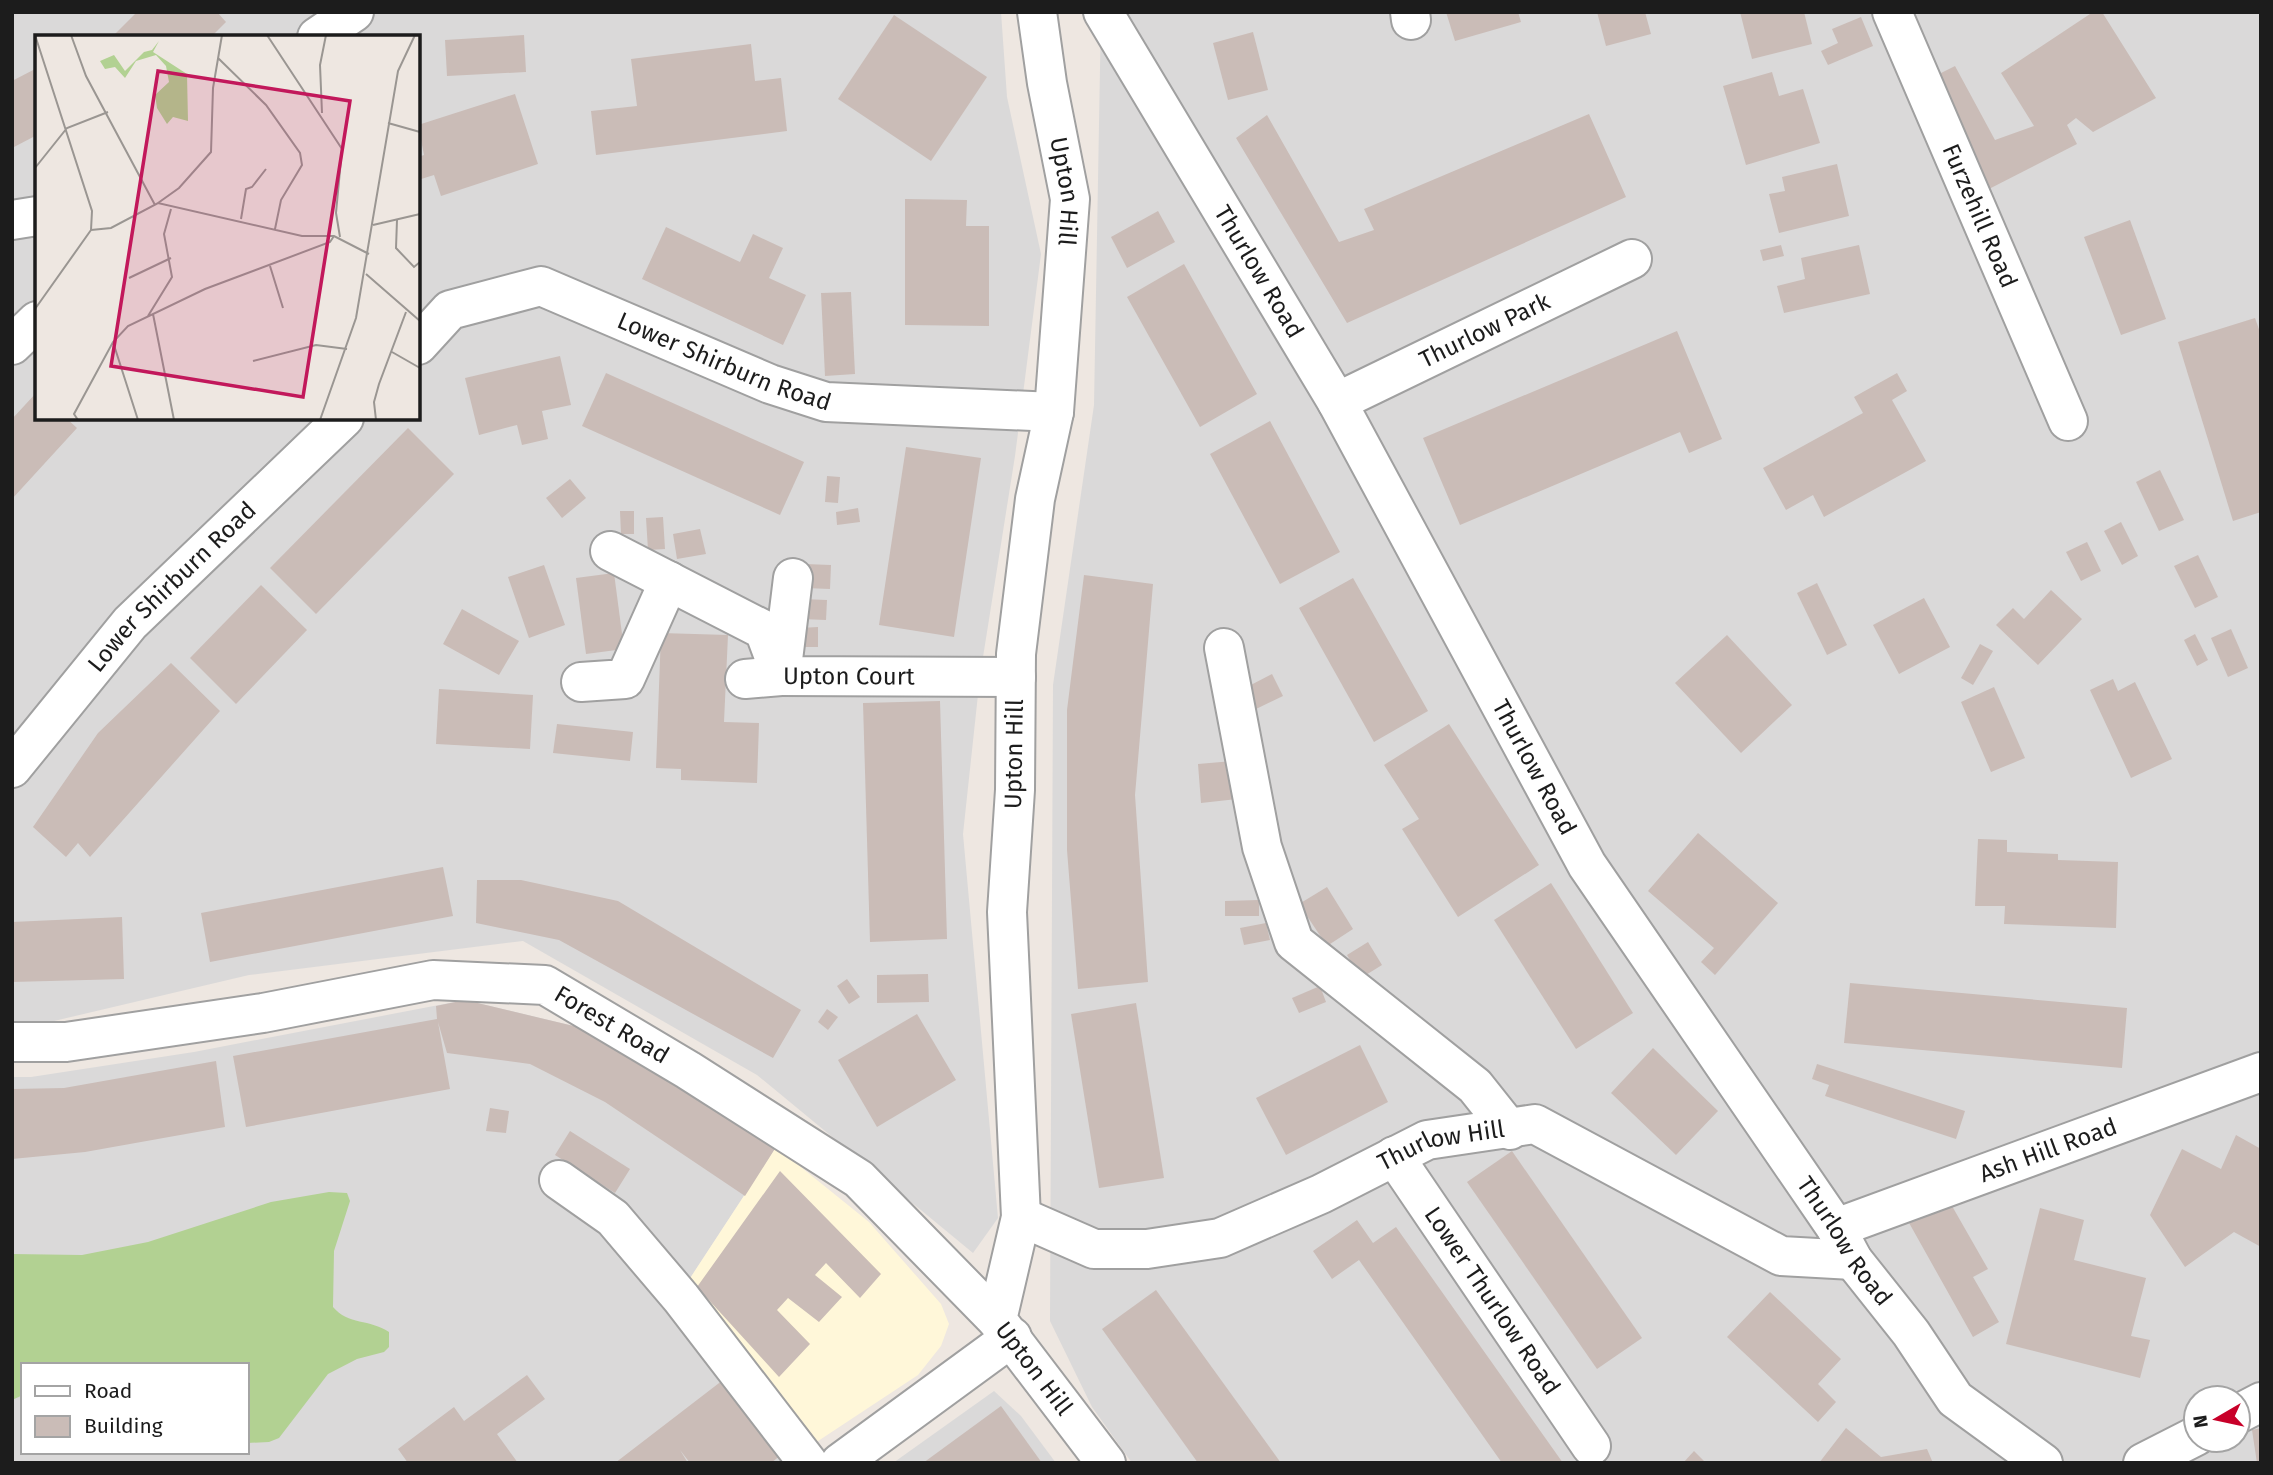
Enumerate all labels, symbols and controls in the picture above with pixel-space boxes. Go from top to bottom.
inset map [35,35,420,420]
street label: Upton Hill [1044,134,1084,247]
street label: Furzehill Road [1936,140,2023,292]
street label: Thurlow Road [1208,200,1309,343]
street label: Thurlow Park [1415,287,1555,374]
street label: Lower Shirburn Road [613,306,835,417]
street label: Lower Shirburn Road [82,496,262,678]
street label: Upton Court [783,662,915,691]
street label: Thurlow Road [1486,695,1582,840]
street label: Upton Hill [999,699,1029,809]
street label: Forest Road [549,980,674,1069]
street label: Ash Hill Road [1976,1112,2121,1188]
street label: Thurlow Hill [1373,1115,1506,1177]
street label: Thurlow Road [1791,1171,1898,1311]
street label: Lower Thurlow Road [1419,1201,1566,1400]
street label: Upton Hill [989,1316,1078,1421]
legend [21,1363,248,1454]
text: Road [84,1378,132,1404]
north arrow [2182,1384,2252,1454]
text: Building [84,1413,163,1439]
text: N [2188,1414,2213,1430]

